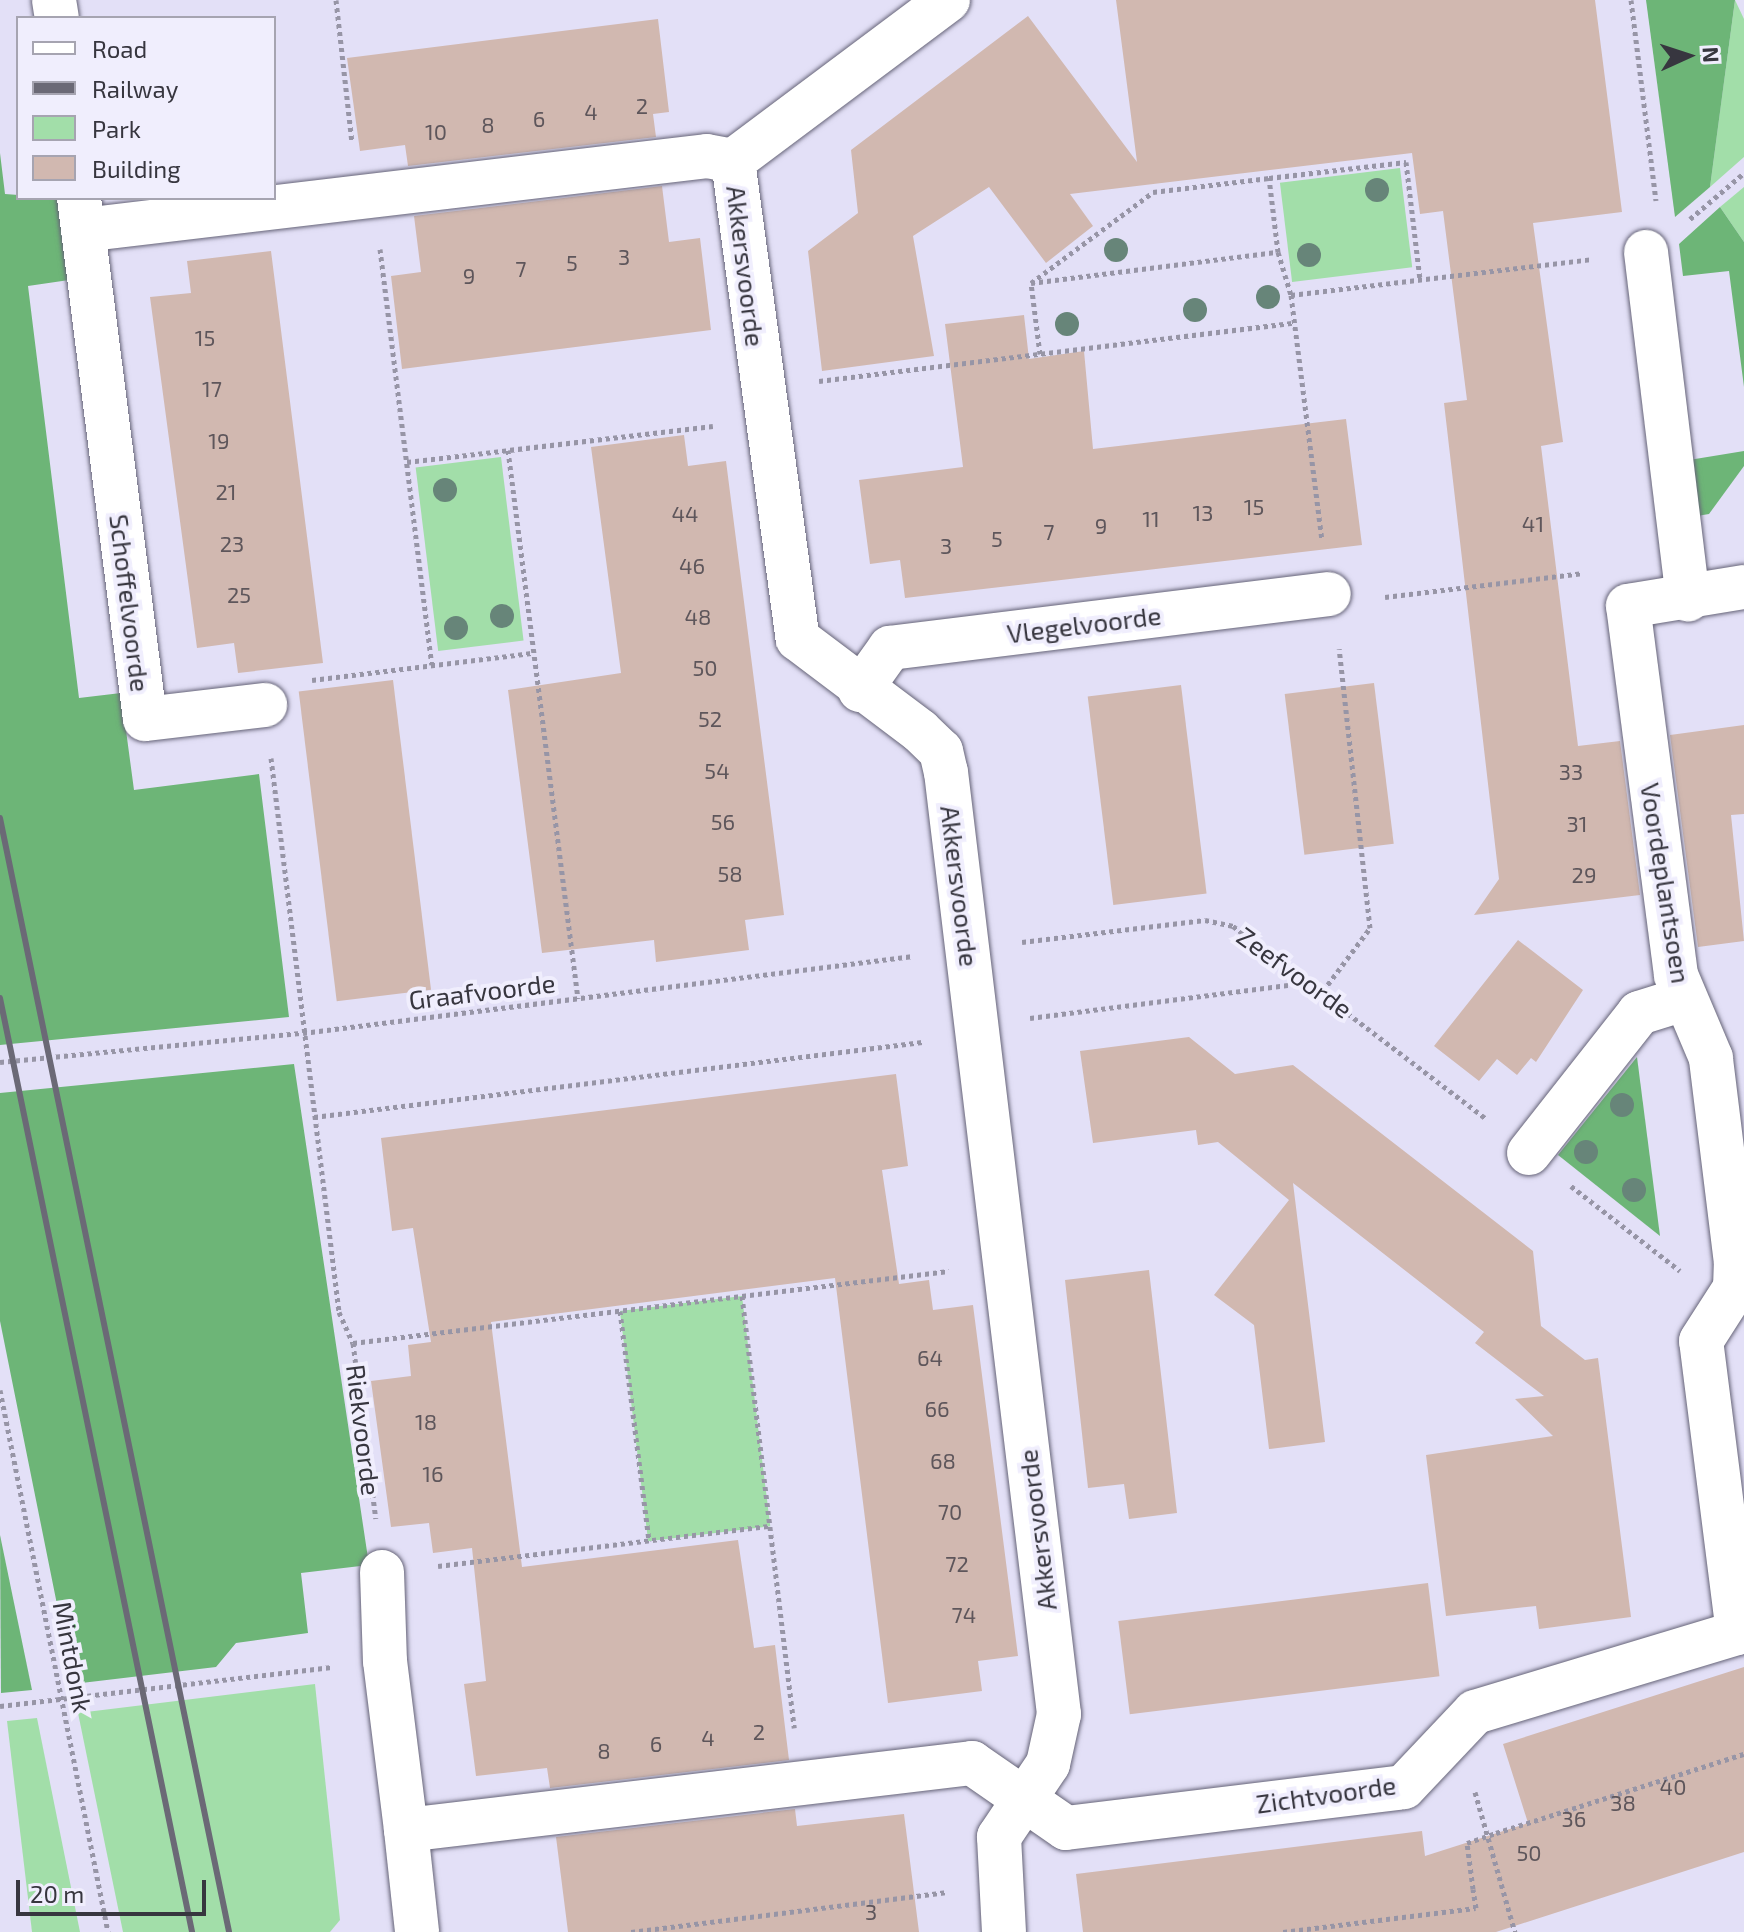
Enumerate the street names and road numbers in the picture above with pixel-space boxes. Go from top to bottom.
street label: Akkersvoorde [721,184,771,348]
street label: Schoffelvoorde [104,512,156,694]
street label: Vlegelvoorde [1005,599,1163,649]
street label: Voordeplantsoen [1635,781,1697,985]
street label: Akkersvoorde [935,804,985,968]
street label: Zeefvoorde [1231,920,1359,1024]
street label: Graafvoorde [407,967,557,1015]
street label: Riekvoorde [340,1363,388,1497]
street label: Akkersvoorde [1012,1448,1062,1612]
street label: Mintdonk [47,1599,99,1715]
street label: Zichtvoorde [1254,1769,1398,1819]

